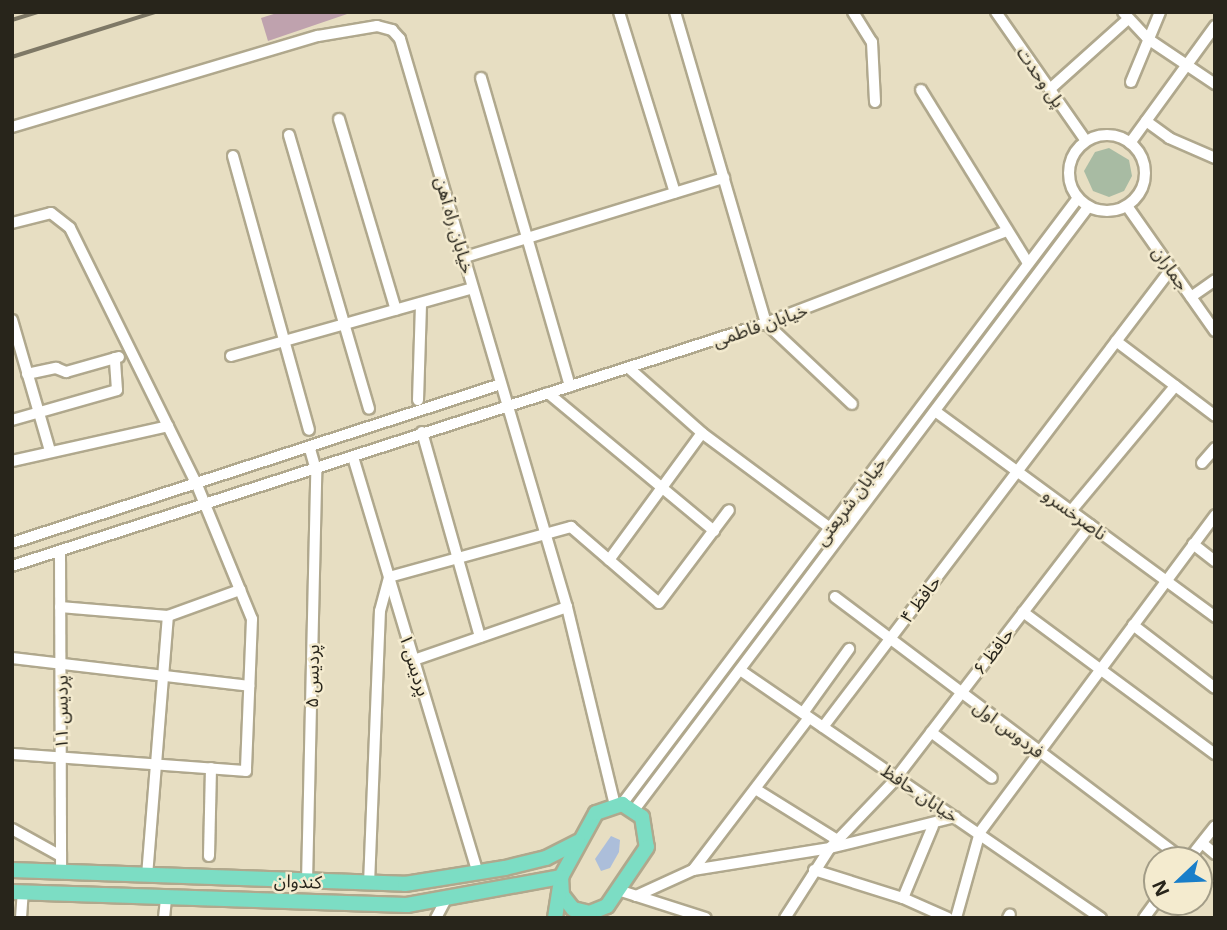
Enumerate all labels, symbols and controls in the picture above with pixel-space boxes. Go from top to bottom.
street label: پل وحدت [1012,42,1070,112]
street label: خیابان راه آهن [431,174,479,276]
street label: جماران [1148,242,1194,294]
street label: خیابان فاطمی [710,299,810,351]
street label: خیابان شریعتی [810,453,890,549]
street label: ناصرخسرو [1039,484,1111,544]
street label: حافظ ۴ [895,571,945,627]
street label: حافظ ۶ [968,623,1018,679]
street label: پردیس ۱ [395,631,435,699]
street label: پردیس ۵ [301,644,323,708]
street label: پردیس ۱۱ [50,675,72,749]
street label: فردوس اول [970,696,1048,762]
street label: خیابان حافظ [877,759,963,827]
north arrow [1143,846,1213,916]
street label: کندوان [274,869,322,893]
text: N [1146,876,1175,901]

